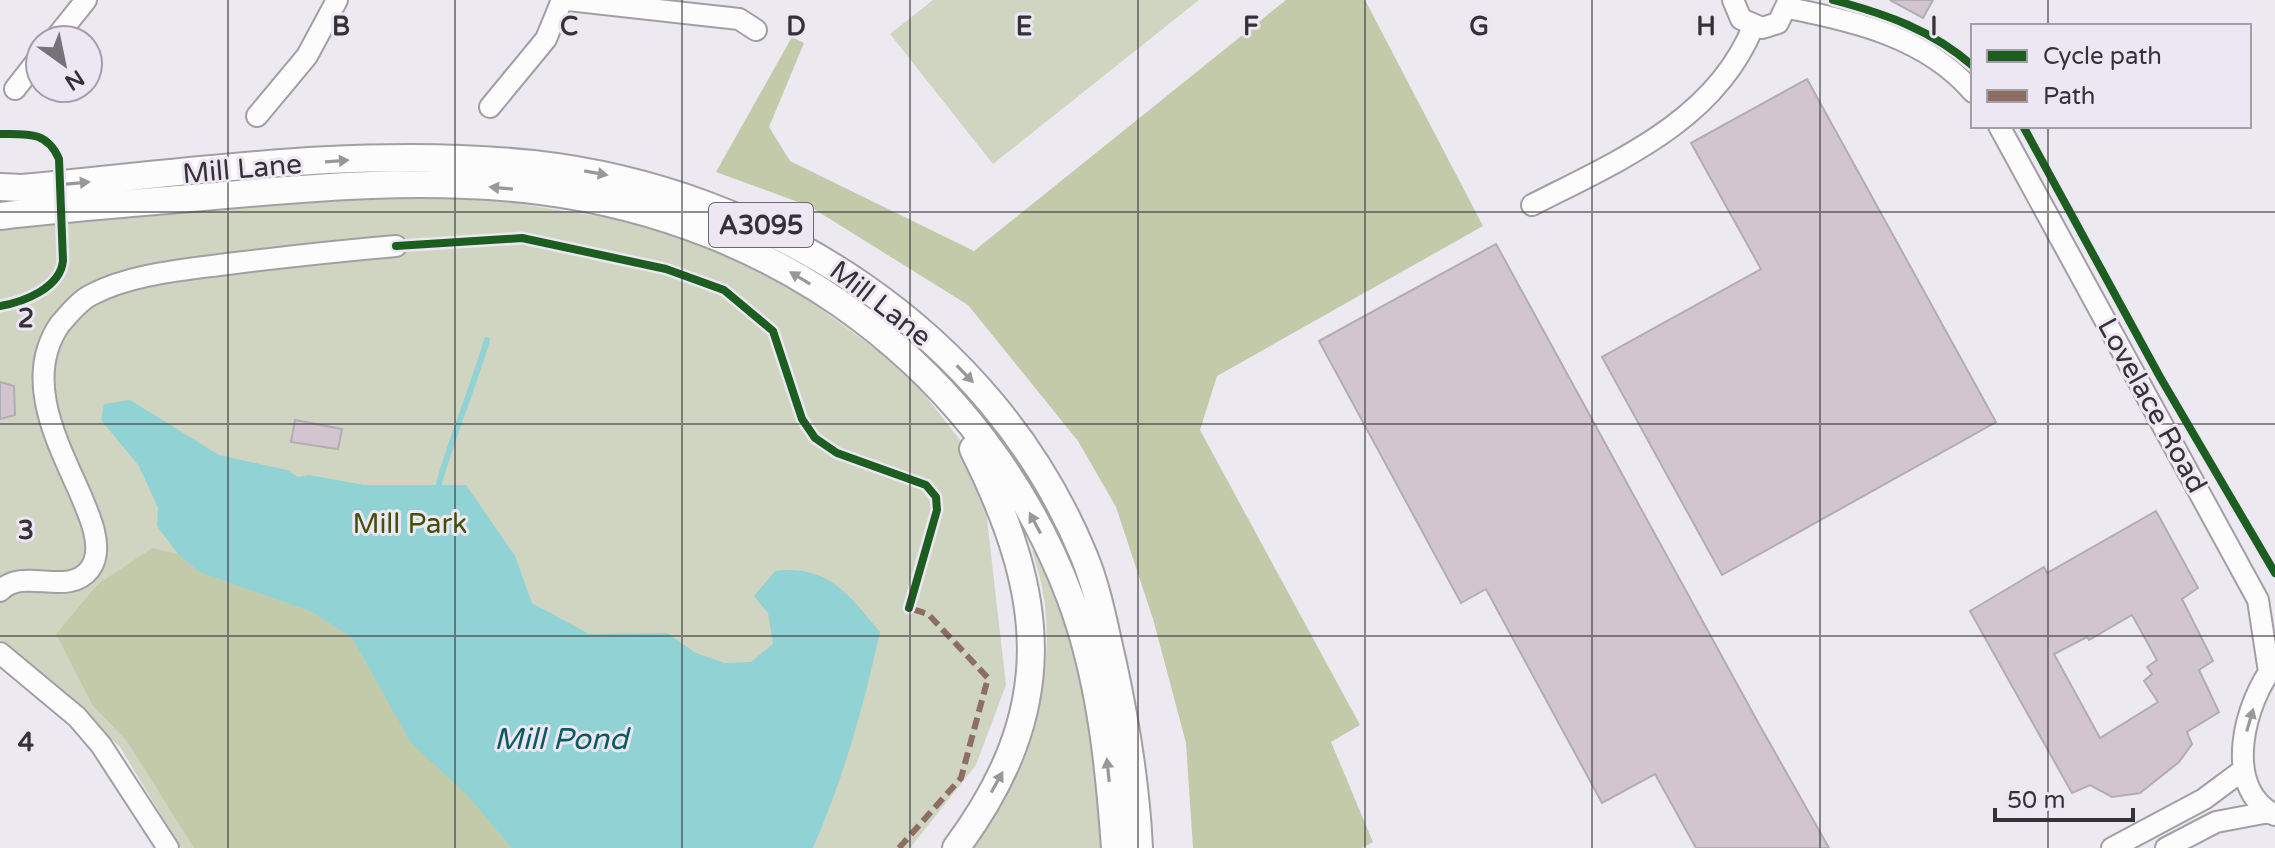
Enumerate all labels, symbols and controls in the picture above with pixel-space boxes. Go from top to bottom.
text: B [332,11,350,42]
text: C [560,11,578,42]
text: D [786,11,806,42]
text: E [1016,11,1032,42]
text: F [1243,11,1259,42]
text: G [1469,11,1489,42]
text: H [1696,11,1716,42]
text: I [1930,11,1938,42]
north arrow [24,24,104,104]
legend [1971,24,2251,128]
text: Cycle path [2043,42,2162,71]
text: N [60,64,89,96]
text: Path [2043,82,2096,111]
street label: Mill Lane [181,147,303,191]
one-way arrow [325,154,350,167]
one-way arrow [584,167,609,180]
one-way arrow [66,176,91,189]
one-way arrow [488,181,513,194]
road number: A3095 [709,203,813,247]
street label: Mill Lane [823,254,938,354]
one-way arrow [789,271,811,285]
text: 2 [18,303,34,334]
street label: Lovelace Road [2090,312,2214,499]
one-way arrow [956,365,974,384]
park label: Mill Park [353,507,467,541]
one-way arrow [1029,511,1042,534]
text: 3 [18,515,34,546]
one-way arrow [2244,707,2256,732]
water label: Mill Pond [494,721,631,758]
text: 4 [18,727,34,758]
one-way arrow [1102,757,1115,782]
one-way arrow [989,771,1003,793]
scale bar [1995,772,2133,822]
text: 50 m [2007,786,2065,815]

